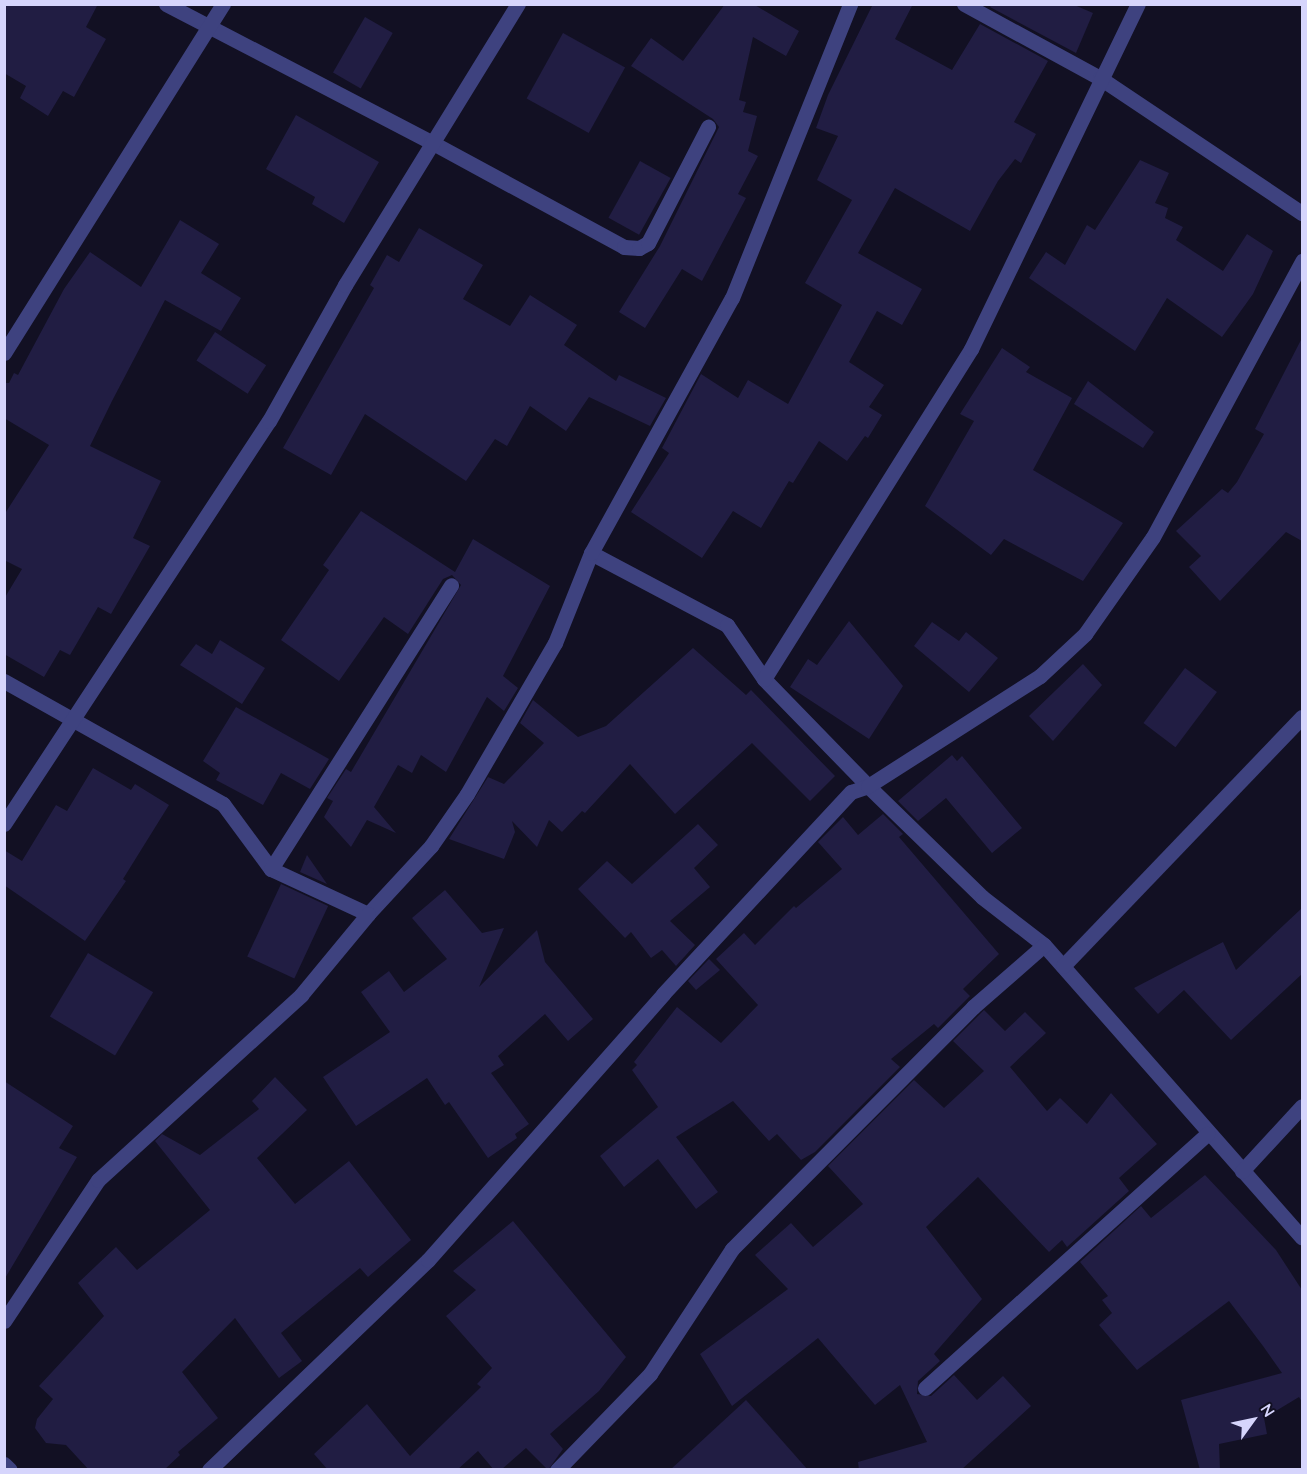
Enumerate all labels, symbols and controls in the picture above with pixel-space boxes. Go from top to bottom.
north arrow [1223,1390,1283,1450]
text: N [1257,1400,1280,1421]

